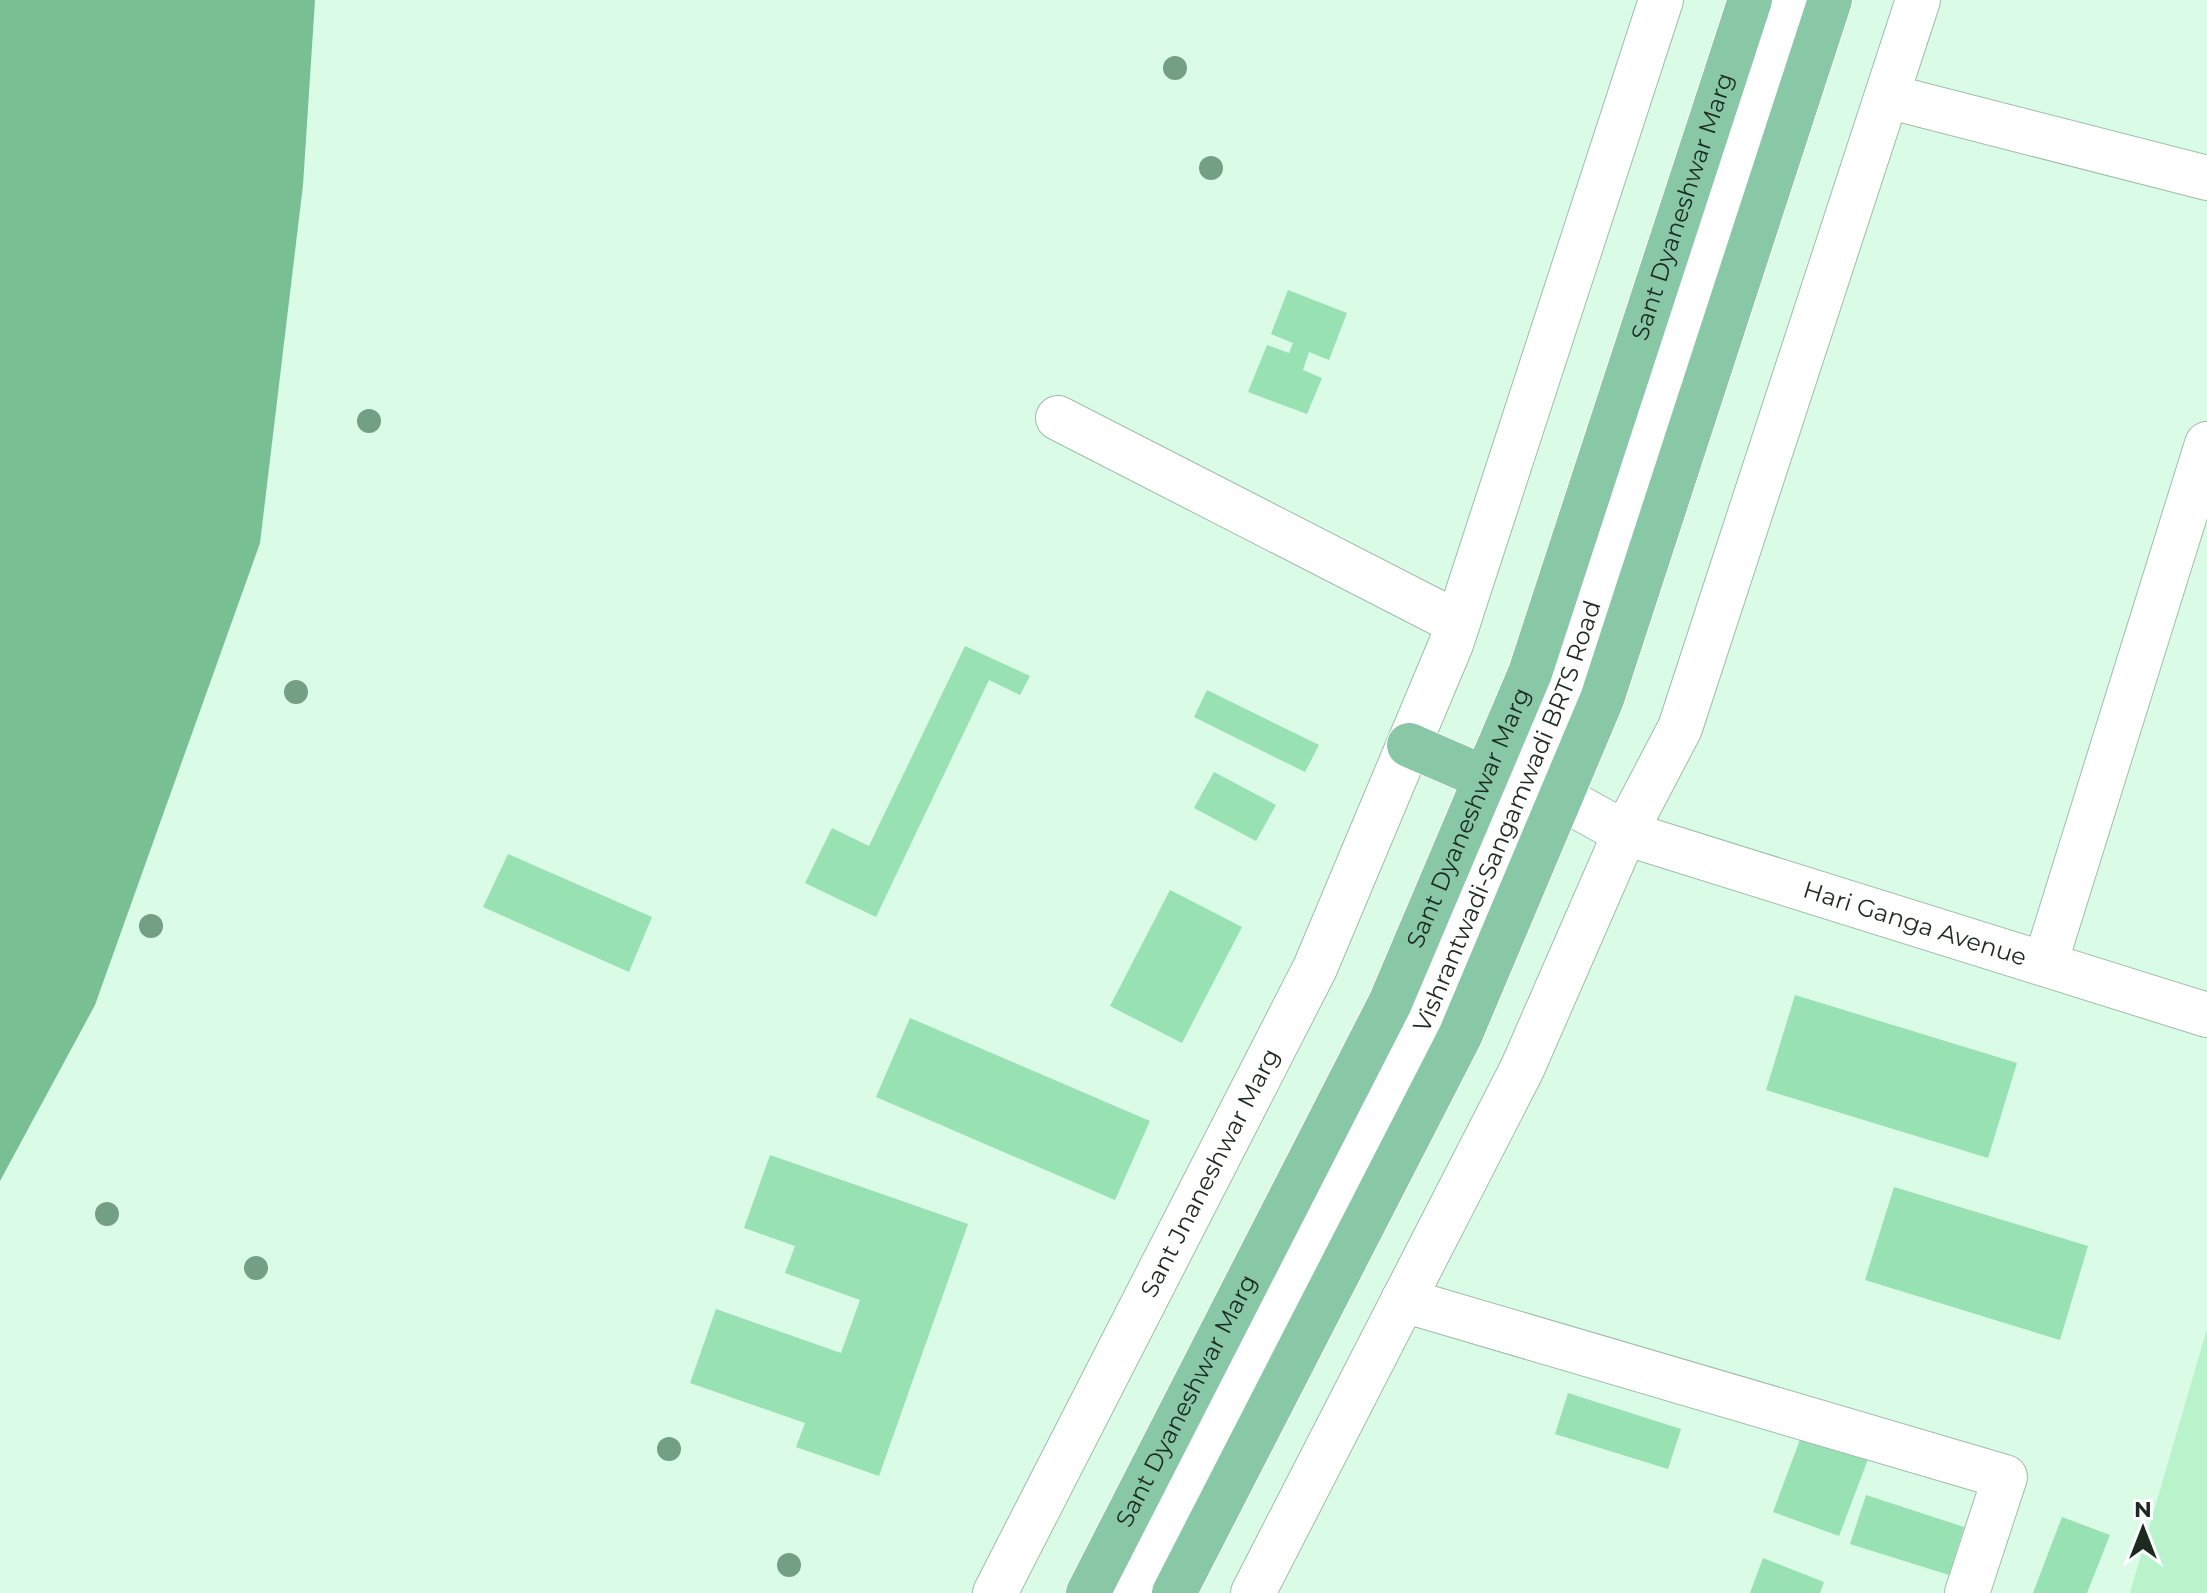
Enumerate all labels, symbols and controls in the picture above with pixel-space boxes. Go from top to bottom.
street label: Sant Dyaneshwar Marg [1625,69,1739,344]
street label: Vishrantwadi-Sangamwadi BRTS Road [1407,597,1607,1037]
street label: Sant Dyaneshwar Marg [1400,683,1536,952]
street label: Hari Ganga Avenue [1800,875,2030,972]
street label: Sant Jnaneshwar Marg [1134,1043,1285,1302]
street label: Sant Dyaneshwar Marg [1109,1269,1263,1532]
north arrow [2103,1489,2183,1569]
text: N [2134,1496,2152,1523]

